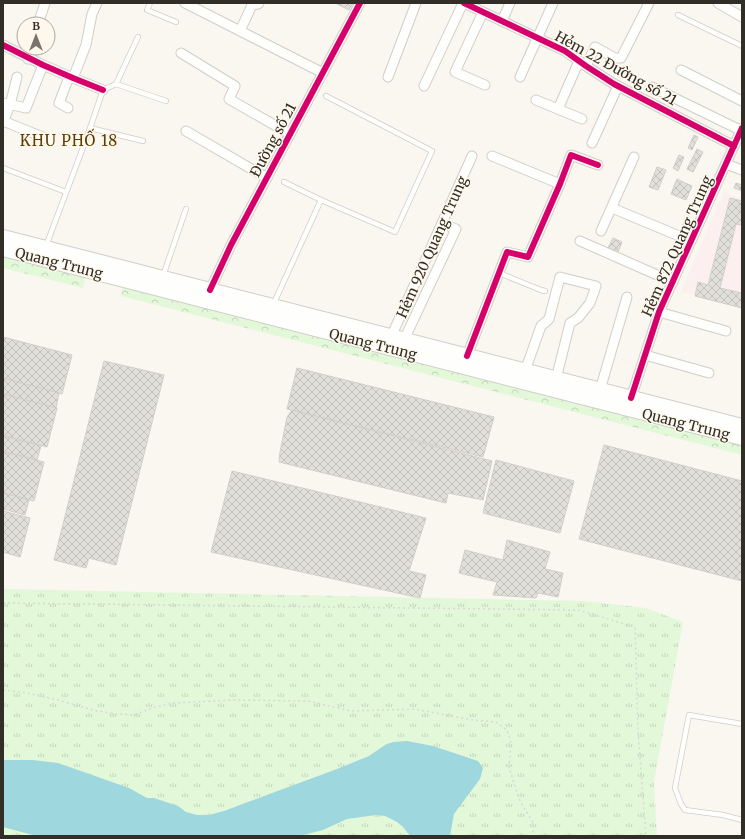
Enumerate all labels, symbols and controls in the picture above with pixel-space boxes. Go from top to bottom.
north arrow [16,16,56,56]
text: B [32,19,40,33]
street label: Hẻm 22 Đường số 21 [552,27,680,109]
street label: Đường số 21 [246,100,300,180]
district label: KHU PHỐ 18 [20,128,118,150]
street label: Hẻm 872 Quang Trung [638,172,717,319]
street label: Hẻm 920 Quang Trung [392,173,472,321]
street label: Quang Trung [13,243,105,283]
street label: Quang Trung [327,324,419,364]
street label: Quang Trung [640,404,732,444]

